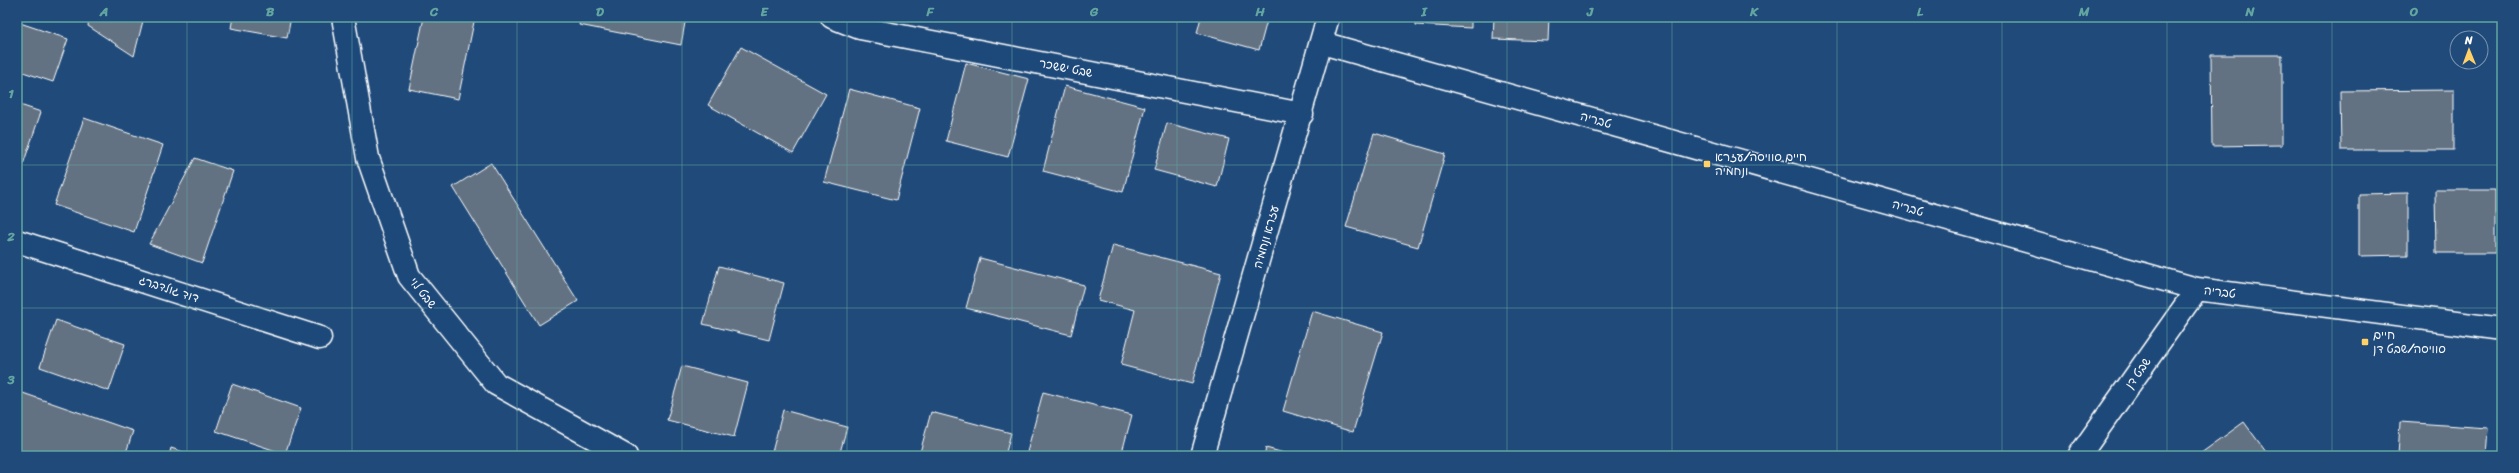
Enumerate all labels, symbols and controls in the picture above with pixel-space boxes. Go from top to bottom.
text: A [99,0,108,23]
text: B [266,0,275,23]
text: C [429,0,439,23]
text: D [596,0,604,23]
text: E [760,0,769,23]
text: F [925,0,934,23]
text: G [1089,0,1099,23]
text: H [1254,0,1265,23]
text: I [1420,0,1428,23]
text: J [1586,0,1594,23]
text: K [1749,0,1759,23]
text: L [1917,0,1924,23]
text: M [2078,0,2090,23]
text: N [2244,0,2255,23]
text: O [2409,0,2419,23]
north arrow [2449,30,2489,70]
text: N [2464,31,2473,50]
street label: שבט יששכר [1037,52,1095,84]
text: 1 [8,82,14,105]
street label: טבריה [1578,105,1614,135]
place label: חיים סוויסה/עזרא ונחמיה [1715,146,1807,182]
marker: חיים סוויסה/עזרא ונחמיה [1702,159,1712,169]
street label: טבריה [1890,193,1926,223]
street label: עזרא ונחמיה [1246,203,1286,271]
text: 2 [6,225,15,248]
street label: דוד גולדברג [136,269,202,309]
street label: שבט לוי [403,272,443,314]
street label: טבריה [2203,279,2237,305]
place label: חיים סוויסה/שבט דן [2373,324,2446,360]
marker: חיים סוויסה/שבט דן [2360,337,2370,347]
street label: שבט דן [2119,352,2157,393]
text: 3 [6,368,15,391]

